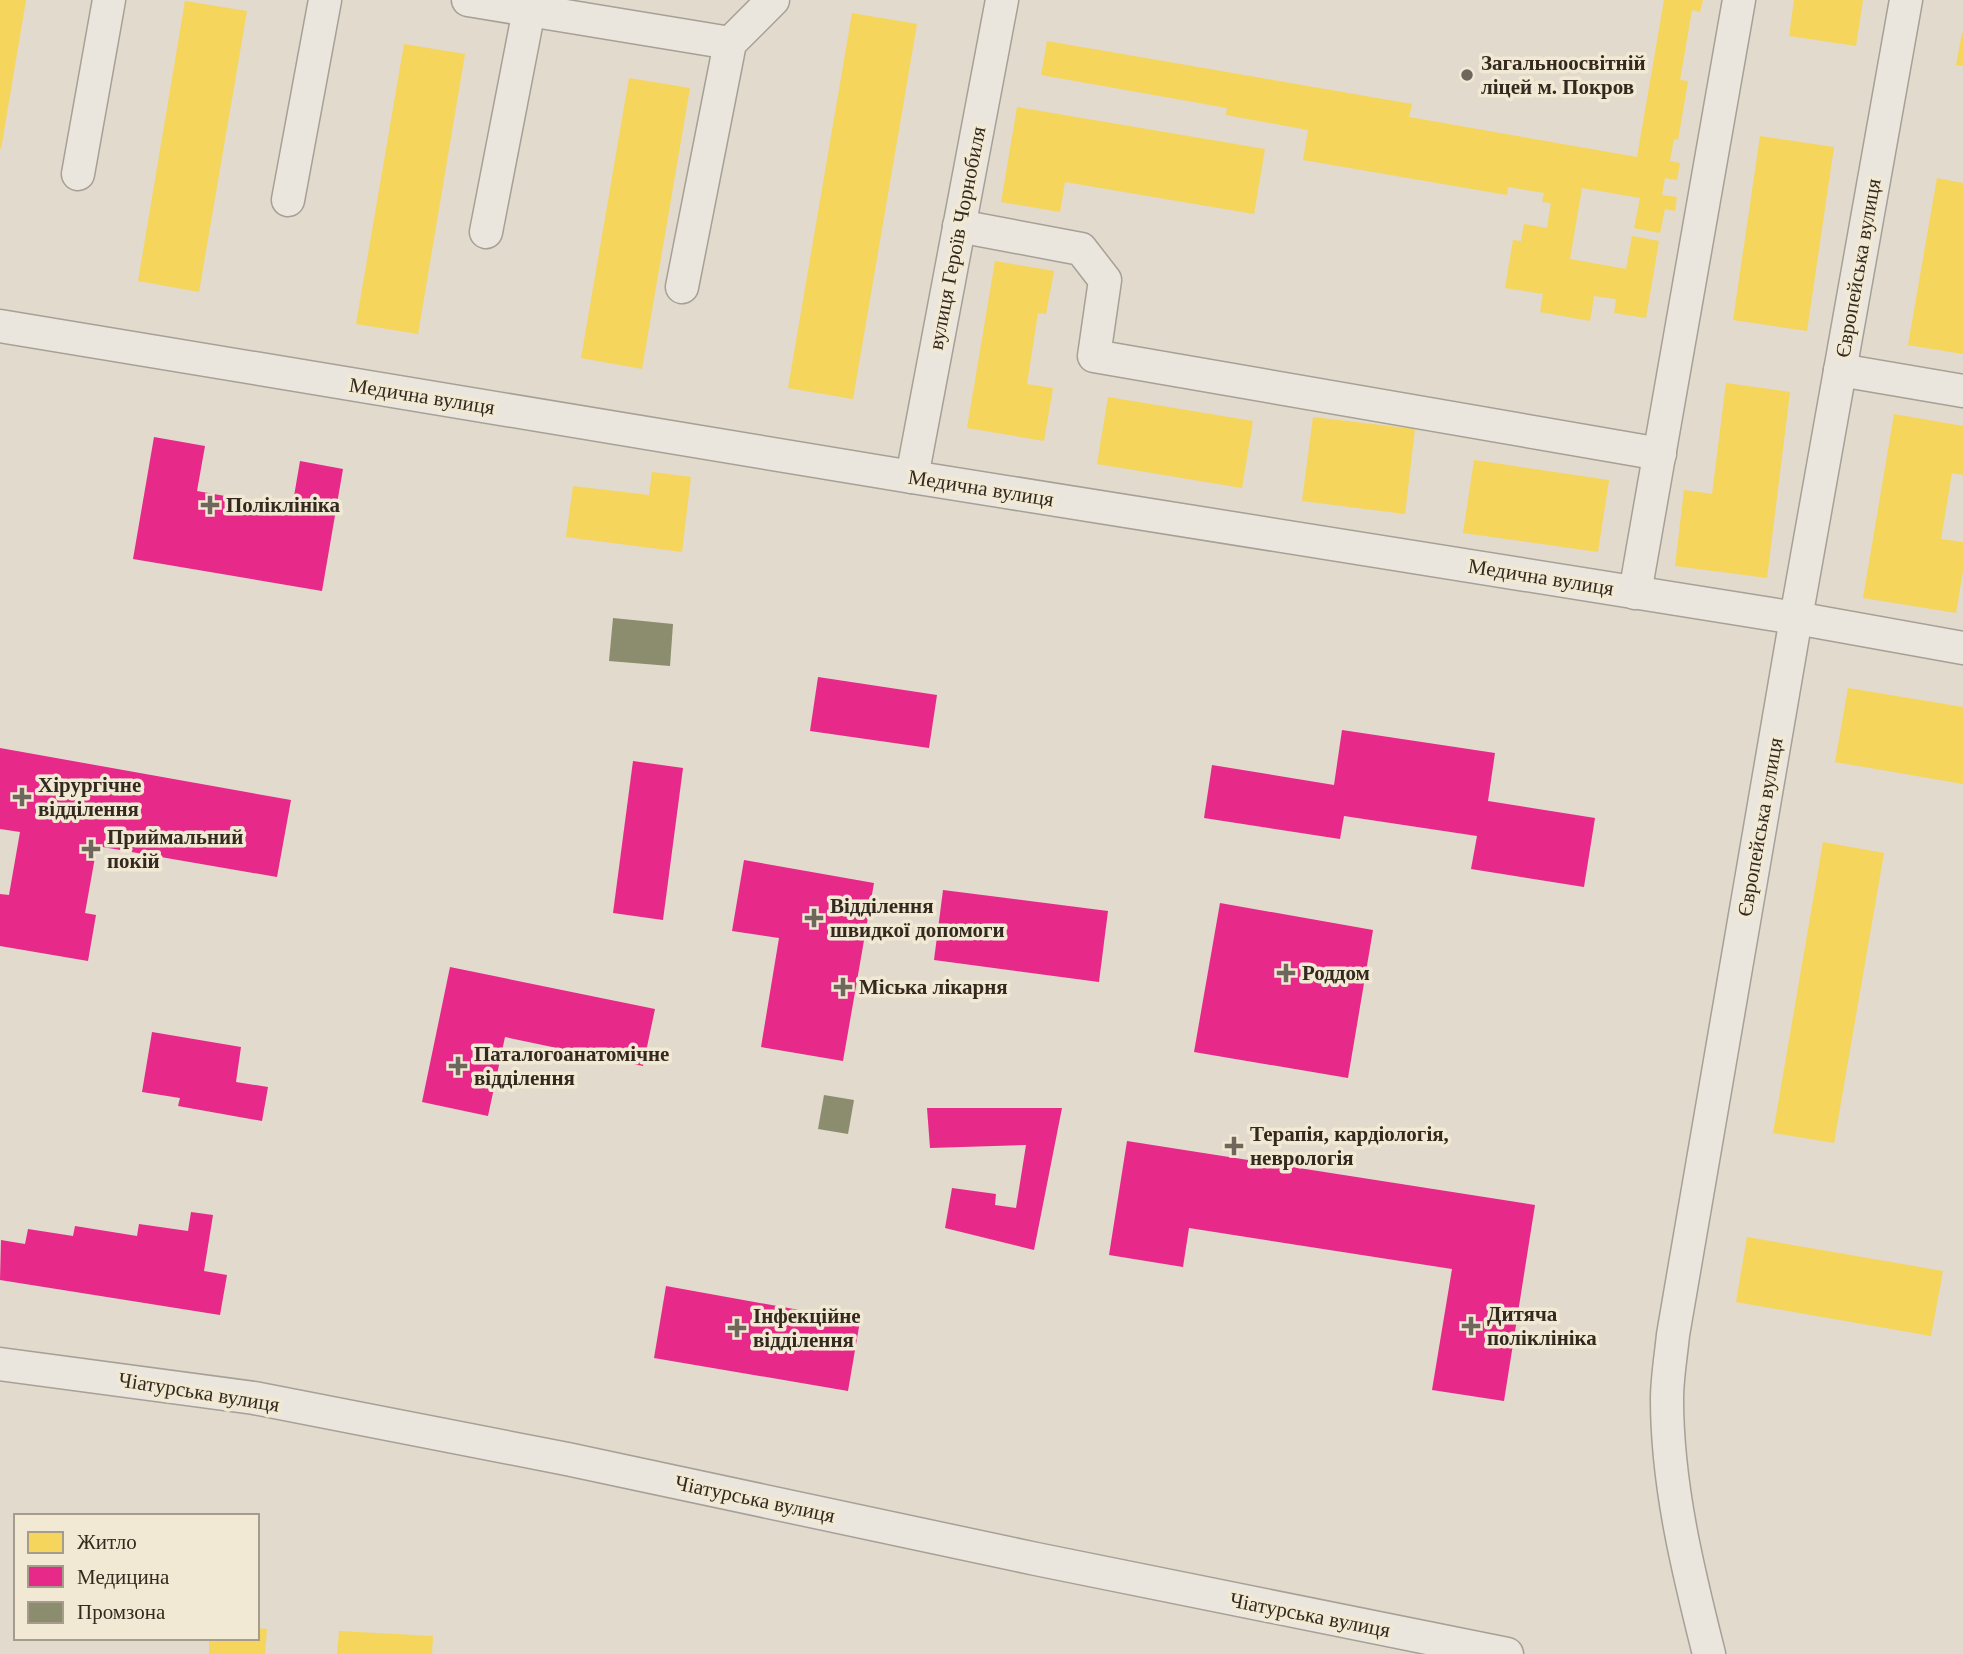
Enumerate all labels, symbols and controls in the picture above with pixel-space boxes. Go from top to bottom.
place label: Загальноосвітній ліцей м. Покров [1481,51,1646,99]
marker: Загальноосвітній ліцей м. Покров [1459,67,1475,83]
street label: вулиця Героїв Чорнобиля [924,124,990,352]
street label: Європейська вулиця [1830,176,1886,359]
street label: Медична вулиця [347,373,497,419]
street label: Медична вулиця [906,465,1056,511]
place label: Поліклініка [226,493,341,517]
marker: Поліклініка [200,495,220,515]
street label: Медична вулиця [1466,554,1616,600]
street label: Європейська вулиця [1732,735,1788,918]
place label: Хірургічне відділення [38,773,141,821]
marker: Хірургічне відділення [12,787,32,807]
place label: Приймальний покій [107,825,243,873]
marker: Приймальний покій [81,839,101,859]
place label: Відділення швидкої допомоги [830,894,1005,942]
marker: Відділення швидкої допомоги [804,908,824,928]
place label: Роддом [1302,961,1370,985]
marker: Роддом [1276,963,1296,983]
place label: Мiська лiкарня [859,975,1008,999]
marker: Мiська лiкарня [833,977,853,997]
place label: Паталогоанатомічне відділення [474,1042,669,1090]
marker: Паталогоанатомічне відділення [448,1056,468,1076]
place label: Терапія, кардіологія, неврологія [1250,1122,1449,1170]
marker: Терапія, кардіологія, неврологія [1224,1136,1244,1156]
place label: Дитяча поліклініка [1487,1302,1597,1350]
place label: Інфекційне відділення [753,1304,861,1352]
marker: Дитяча поліклініка [1461,1316,1481,1336]
marker: Інфекційне відділення [727,1318,747,1338]
street label: Чіатурська вулиця [117,1367,282,1417]
street label: Чіатурська вулиця [673,1470,837,1528]
legend [14,1514,259,1640]
text: Житло [77,1530,137,1554]
text: Медицина [77,1565,170,1589]
street label: Чіатурська вулиця [1228,1588,1393,1642]
text: Промзона [77,1600,166,1624]

